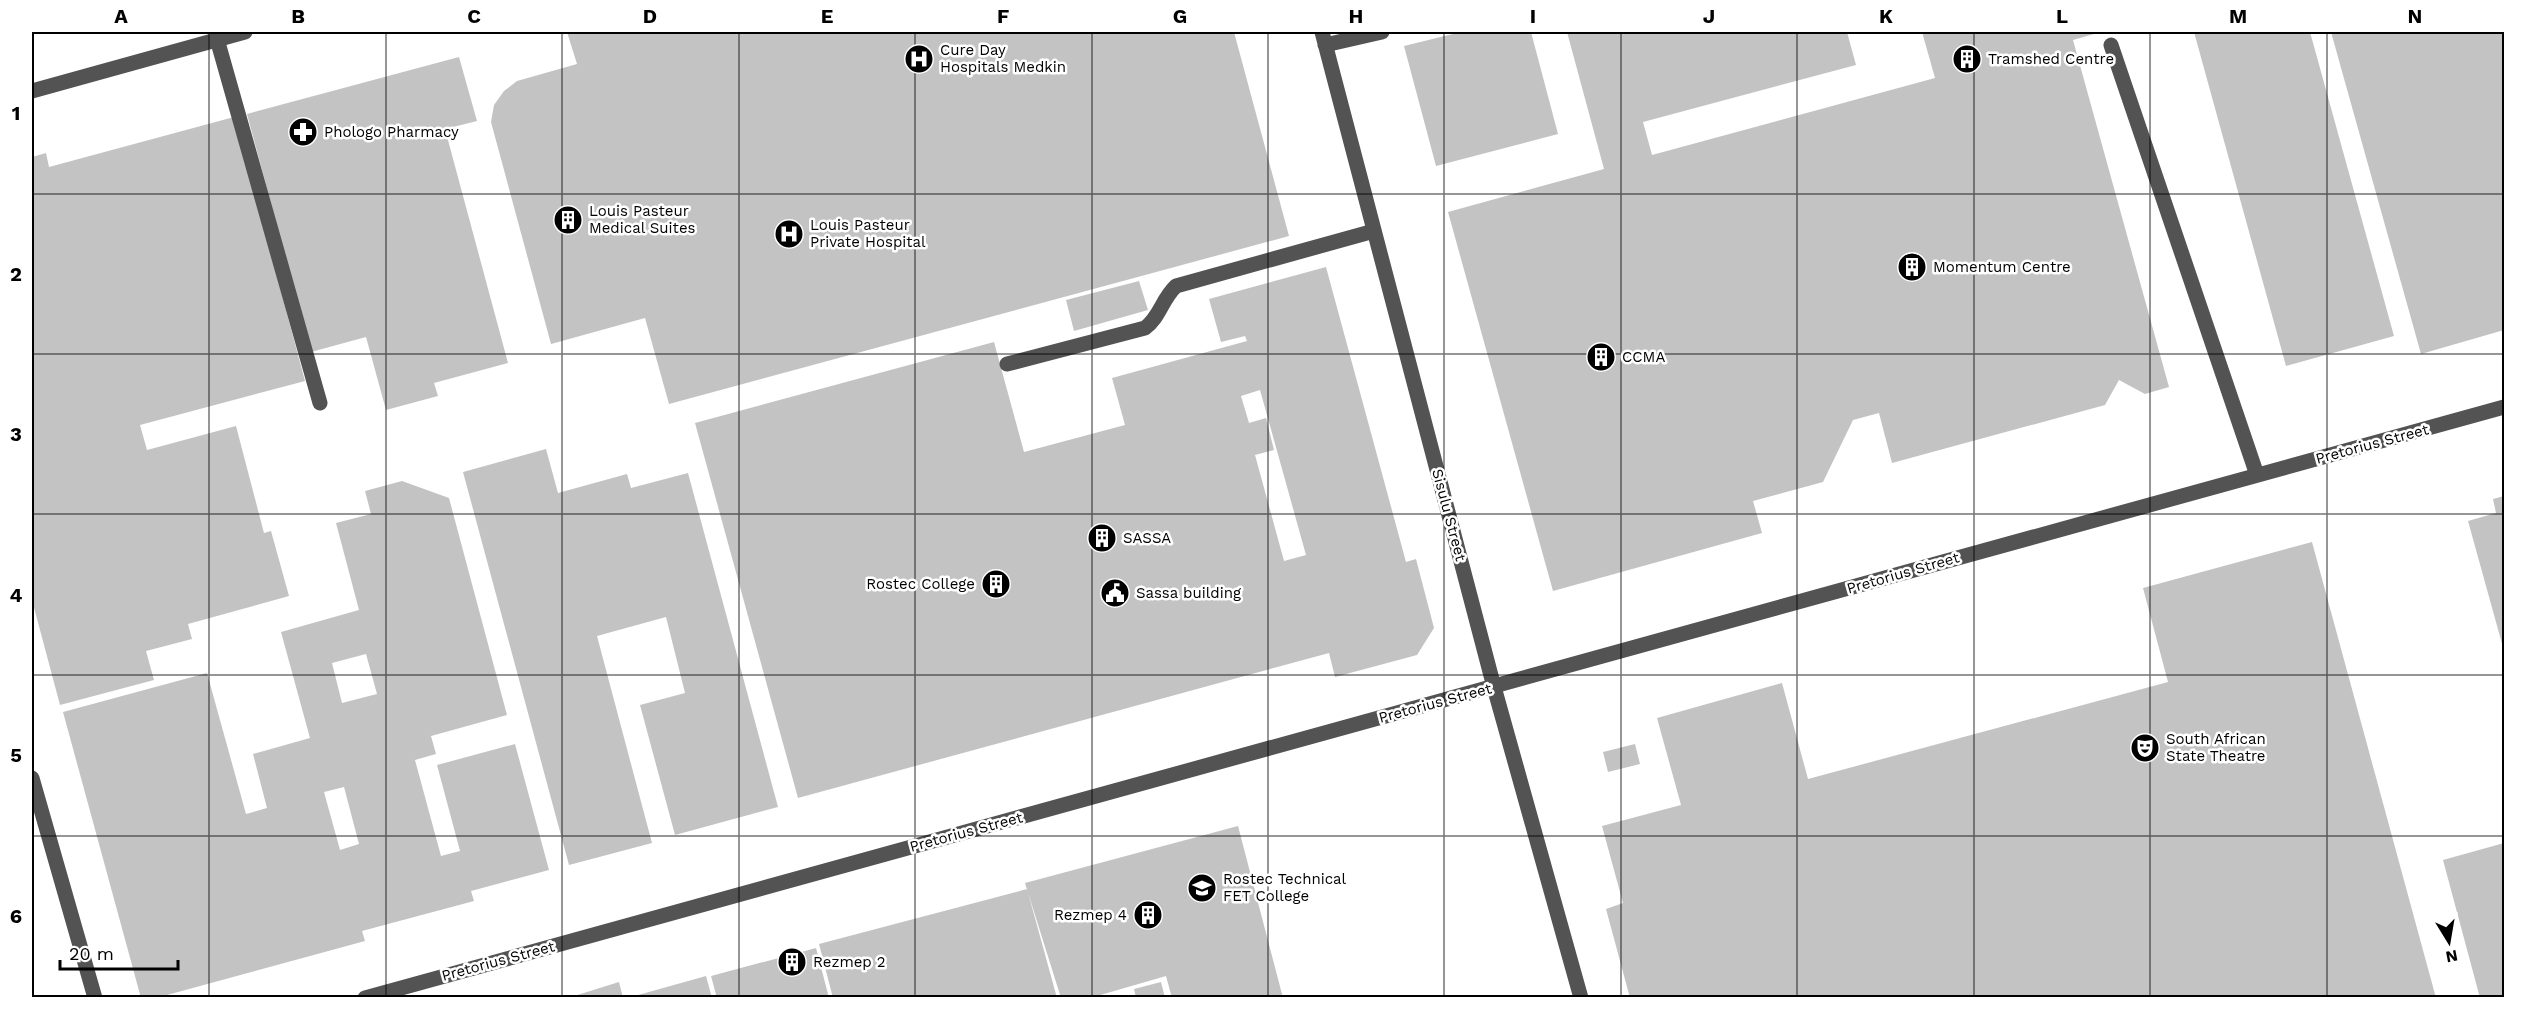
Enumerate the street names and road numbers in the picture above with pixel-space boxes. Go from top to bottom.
street label: Pretorius Street [2314,420,2431,468]
street label: Sisulu Street [1428,467,1470,564]
street label: Pretorius Street [1845,548,1962,598]
street label: Pretorius Street [1377,679,1494,727]
street label: Pretorius Street [908,808,1025,856]
street label: Pretorius Street [440,937,557,985]

